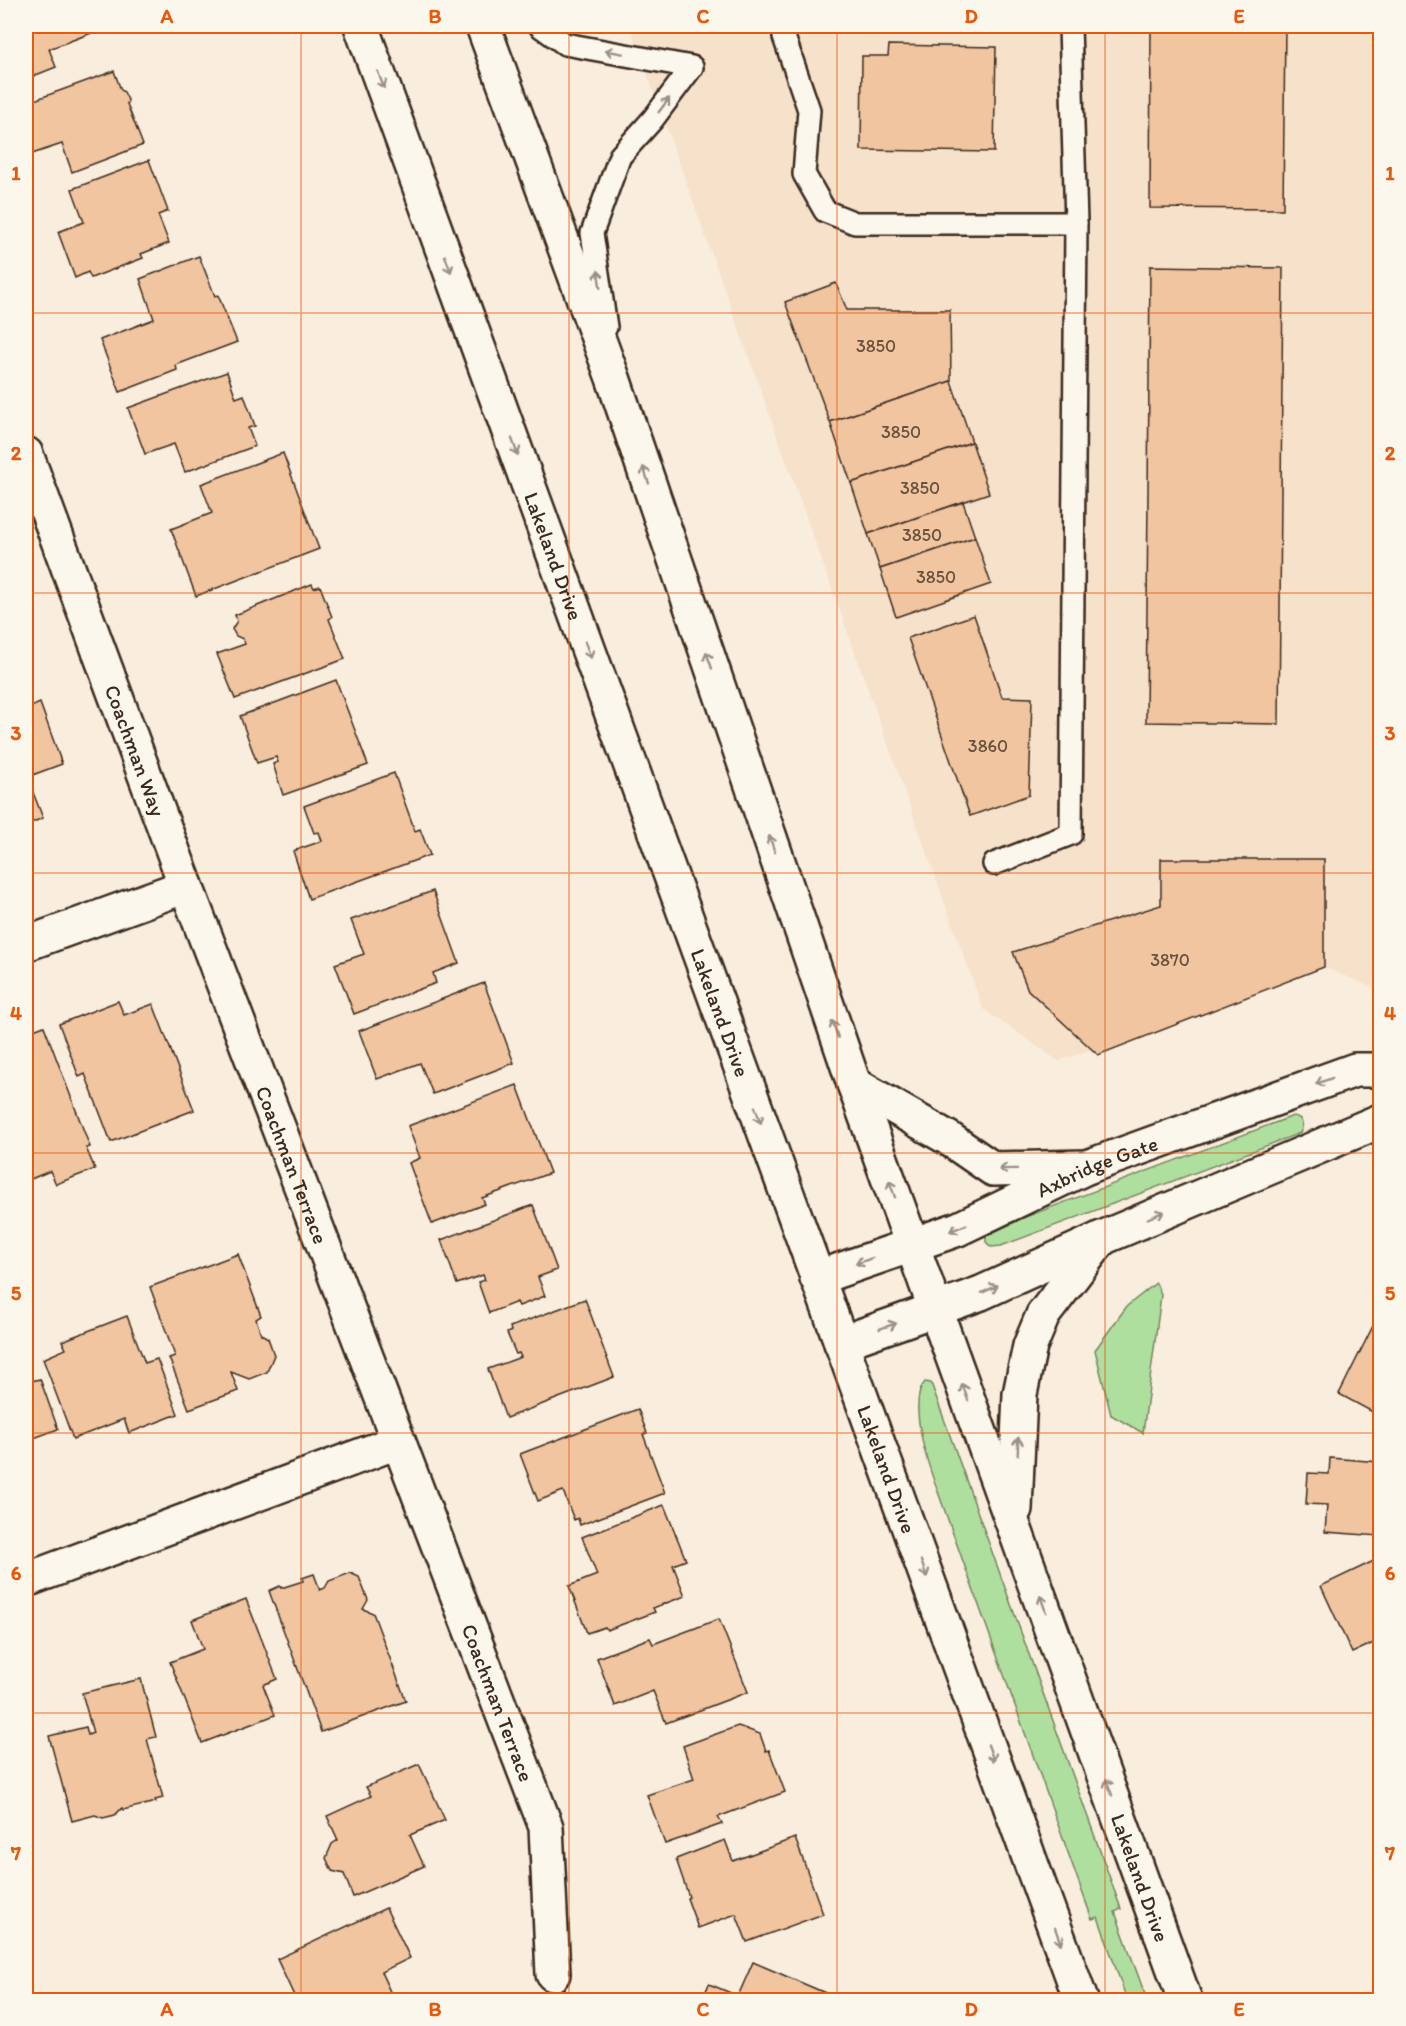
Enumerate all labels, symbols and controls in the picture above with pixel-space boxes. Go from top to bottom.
text: A [160,4,174,28]
text: B [429,4,442,28]
text: C [697,4,710,28]
text: D [964,4,978,28]
text: E [1233,4,1245,28]
one-way arrow [605,46,625,57]
one-way arrow [377,71,388,89]
one-way arrow [657,97,670,113]
text: 1 [11,161,21,185]
text: 1 [1385,161,1395,185]
one-way arrow [443,254,454,273]
one-way arrow [593,269,604,289]
house number: 3850 [856,335,896,357]
house number: 3850 [881,421,921,443]
one-way arrow [510,437,521,456]
text: 2 [11,441,22,465]
text: 2 [1385,441,1396,465]
one-way arrow [640,466,651,485]
house number: 3850 [900,477,940,499]
street label: Lakeland Drive [519,488,589,623]
house number: 3850 [902,524,942,546]
house number: 3850 [916,566,956,588]
one-way arrow [584,640,595,659]
one-way arrow [703,651,714,670]
street label: Coachman Way [100,681,172,820]
text: 3 [11,721,22,745]
text: 3 [1385,721,1396,745]
house number: 3860 [968,735,1008,757]
one-way arrow [766,835,777,854]
street label: Lakeland Drive [686,945,756,1080]
house number: 3870 [1150,949,1190,971]
text: 4 [10,1001,22,1025]
text: 4 [1384,1001,1396,1025]
one-way arrow [829,1020,840,1039]
one-way arrow [1315,1077,1334,1088]
street label: Coachman Terrace [251,1082,334,1247]
one-way arrow [753,1105,764,1124]
street label: Axbridge Gate [1032,1130,1161,1202]
one-way arrow [998,1163,1018,1175]
one-way arrow [885,1180,896,1199]
one-way arrow [1147,1209,1165,1220]
one-way arrow [949,1223,968,1234]
one-way arrow [856,1256,874,1267]
text: 5 [11,1281,22,1305]
text: 5 [1385,1281,1396,1305]
one-way arrow [981,1283,999,1294]
one-way arrow [878,1320,897,1331]
one-way arrow [959,1383,970,1401]
street label: Lakeland Drive [853,1402,922,1536]
one-way arrow [1012,1437,1023,1456]
one-way arrow [919,1559,930,1578]
text: 6 [11,1561,22,1585]
text: 6 [1385,1561,1396,1585]
one-way arrow [1036,1595,1047,1614]
street label: Coachman Terrace [457,1620,540,1785]
one-way arrow [986,1743,997,1761]
one-way arrow [1102,1779,1113,1797]
street label: Lakeland Drive [1106,1810,1175,1945]
text: 7 [10,1841,21,1865]
text: 7 [1384,1841,1395,1865]
one-way arrow [1053,1926,1064,1945]
text: A [160,1997,174,2021]
text: B [429,1997,442,2021]
text: C [697,1997,710,2021]
text: D [964,1997,978,2021]
text: E [1233,1997,1245,2021]

